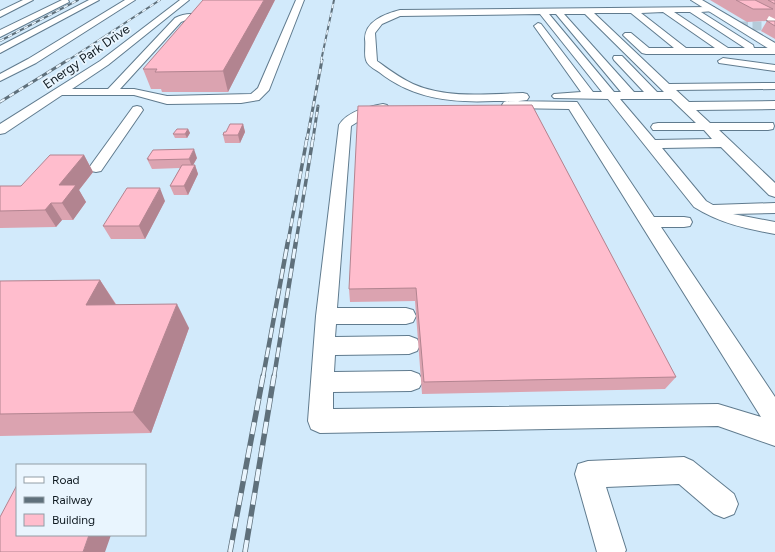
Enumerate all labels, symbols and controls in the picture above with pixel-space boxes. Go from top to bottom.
street label: Energy Park Drive [40,21,132,92]
legend [16,464,146,536]
text: Road [52,473,80,487]
text: Railway [52,493,93,507]
text: Building [52,513,95,527]

